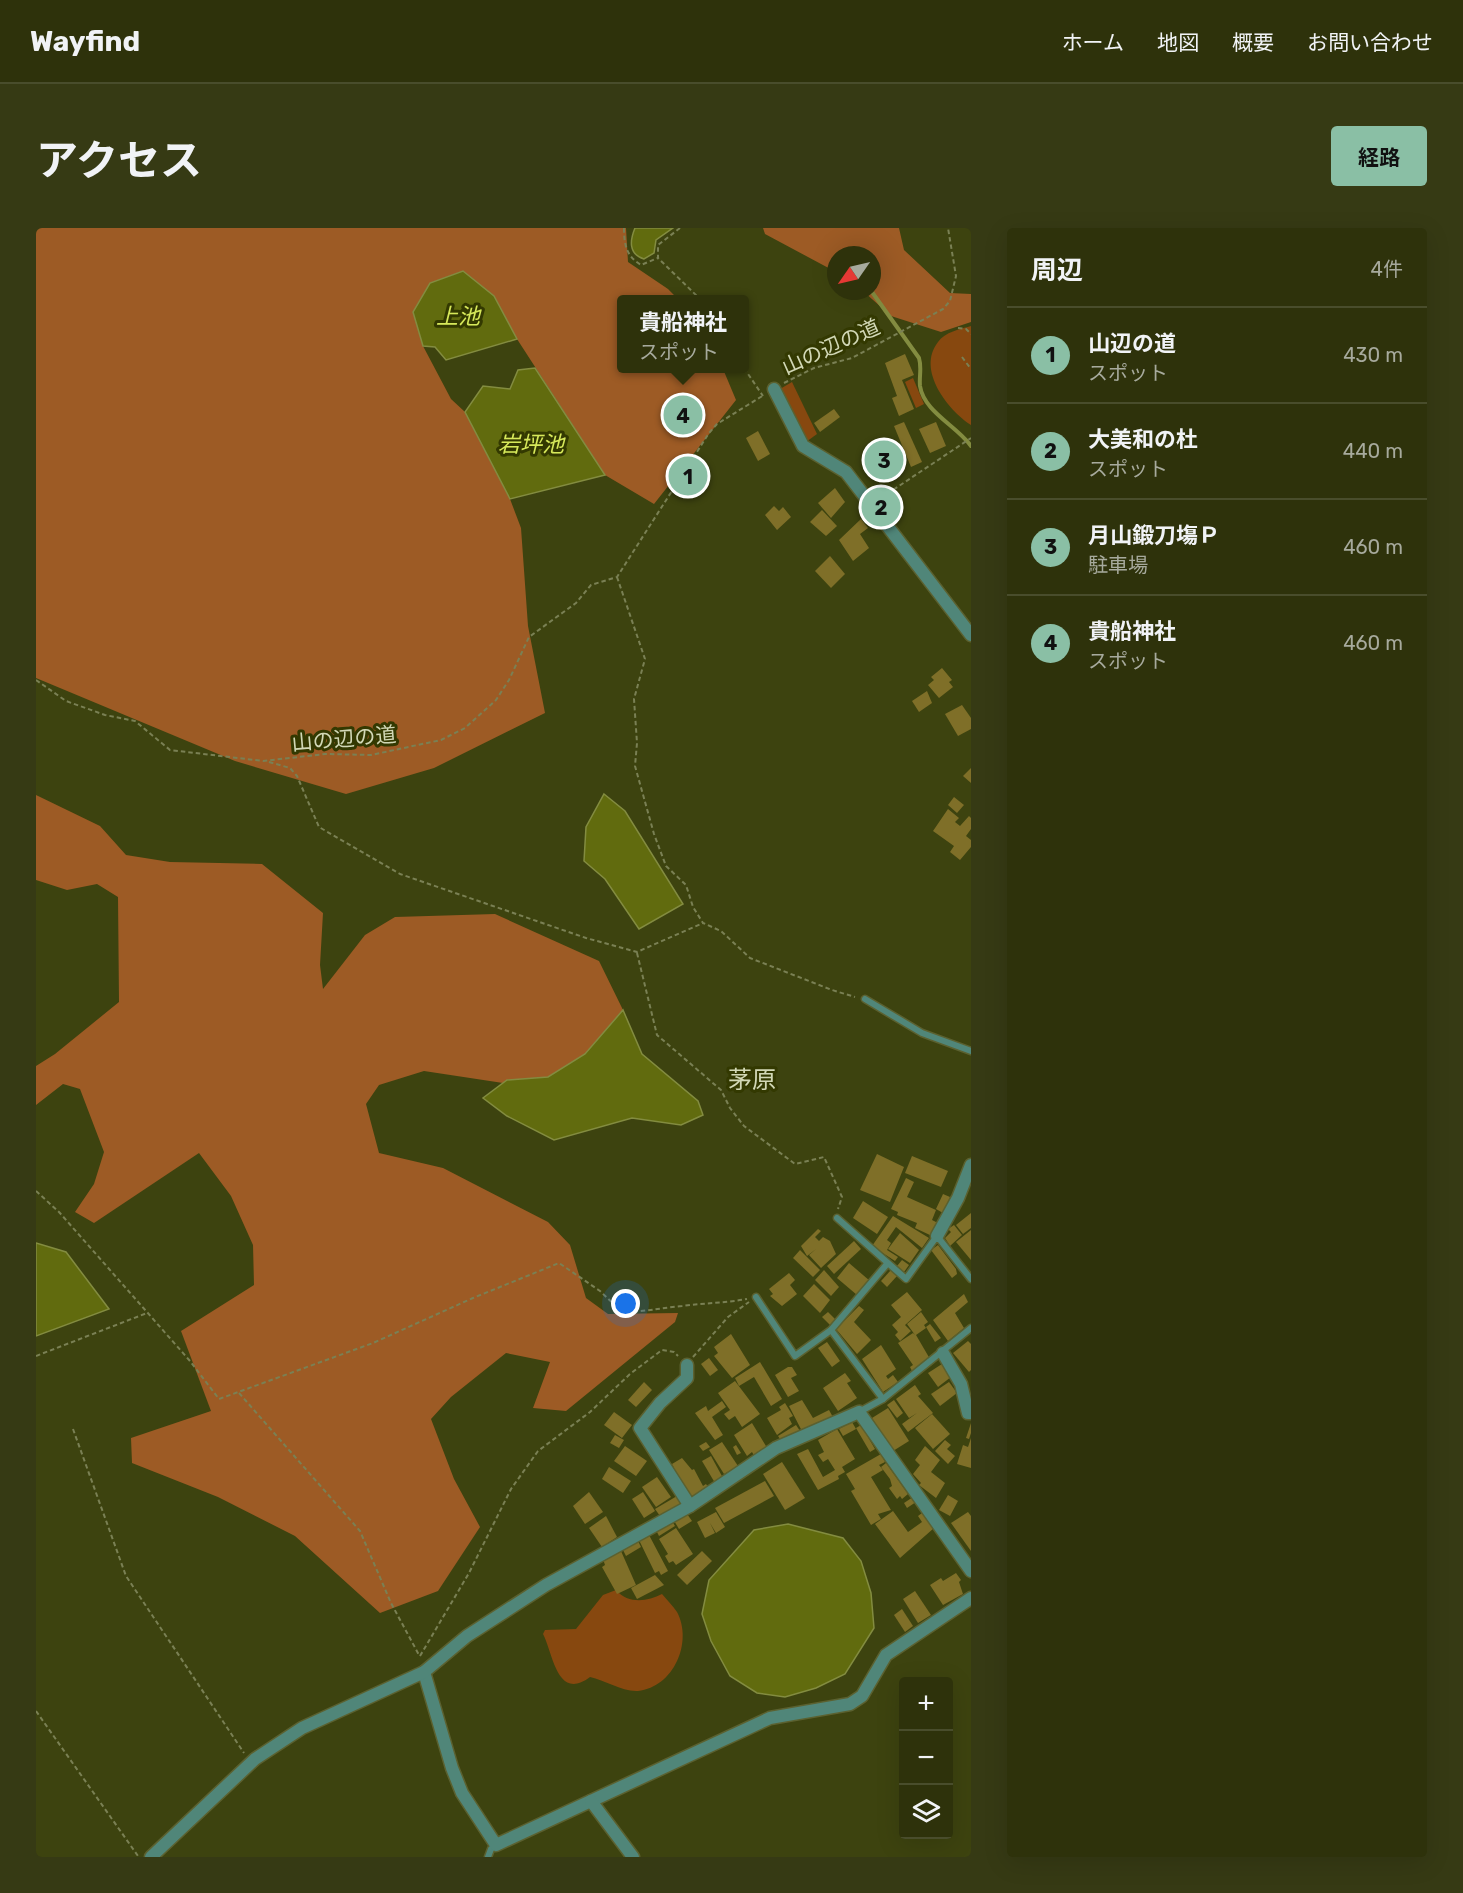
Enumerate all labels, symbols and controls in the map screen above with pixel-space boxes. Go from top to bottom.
text: Wayfind [30,25,140,58]
text: ホーム [1062,30,1124,55]
text: 地図 [1157,30,1199,55]
text: 概要 [1232,30,1274,55]
text: お問い合わせ [1307,30,1433,55]
button: 経路 [1331,126,1427,186]
text: アクセス [36,136,202,186]
north arrow [827,246,881,300]
text: 周辺 [1031,255,1083,286]
text: 4件 [1371,257,1403,281]
popup [617,295,749,373]
water label: 上池 [436,303,482,330]
text: 貴船神社 [639,309,727,336]
street label: 山の辺の道 [778,314,884,379]
text: 山辺の道 [1088,330,1176,357]
text: スポット [639,340,719,364]
text: 1 [1046,343,1055,367]
text: 430 m [1343,343,1403,367]
text: スポット [1088,361,1168,385]
pin: 4 [664,392,702,438]
text: 大美和の杜 [1088,426,1198,453]
water label: 岩坪池 [498,431,566,458]
pin: 3 [864,438,904,482]
text: 2 [1044,439,1057,463]
text: 440 m [1343,439,1403,463]
pin: 1 [668,454,708,498]
text: スポット [1088,457,1168,481]
pin: 2 [862,484,900,530]
text: 月山鍛刀塲Ｐ [1088,522,1220,549]
text: 3 [1044,535,1057,559]
text: 460 m [1343,535,1403,559]
text: 駐車場 [1088,553,1148,577]
text: 貴船神社 [1088,618,1176,645]
text: 4 [1044,631,1057,655]
text: 460 m [1343,631,1403,655]
text: スポット [1088,649,1168,673]
street label: 山の辺の道 [291,721,397,756]
district label: 茅原 [728,1066,776,1094]
your location [611,1289,640,1318]
map controls [899,1677,953,1839]
button: + [899,1677,953,1731]
button: − [899,1731,953,1785]
button: layers [899,1785,953,1839]

